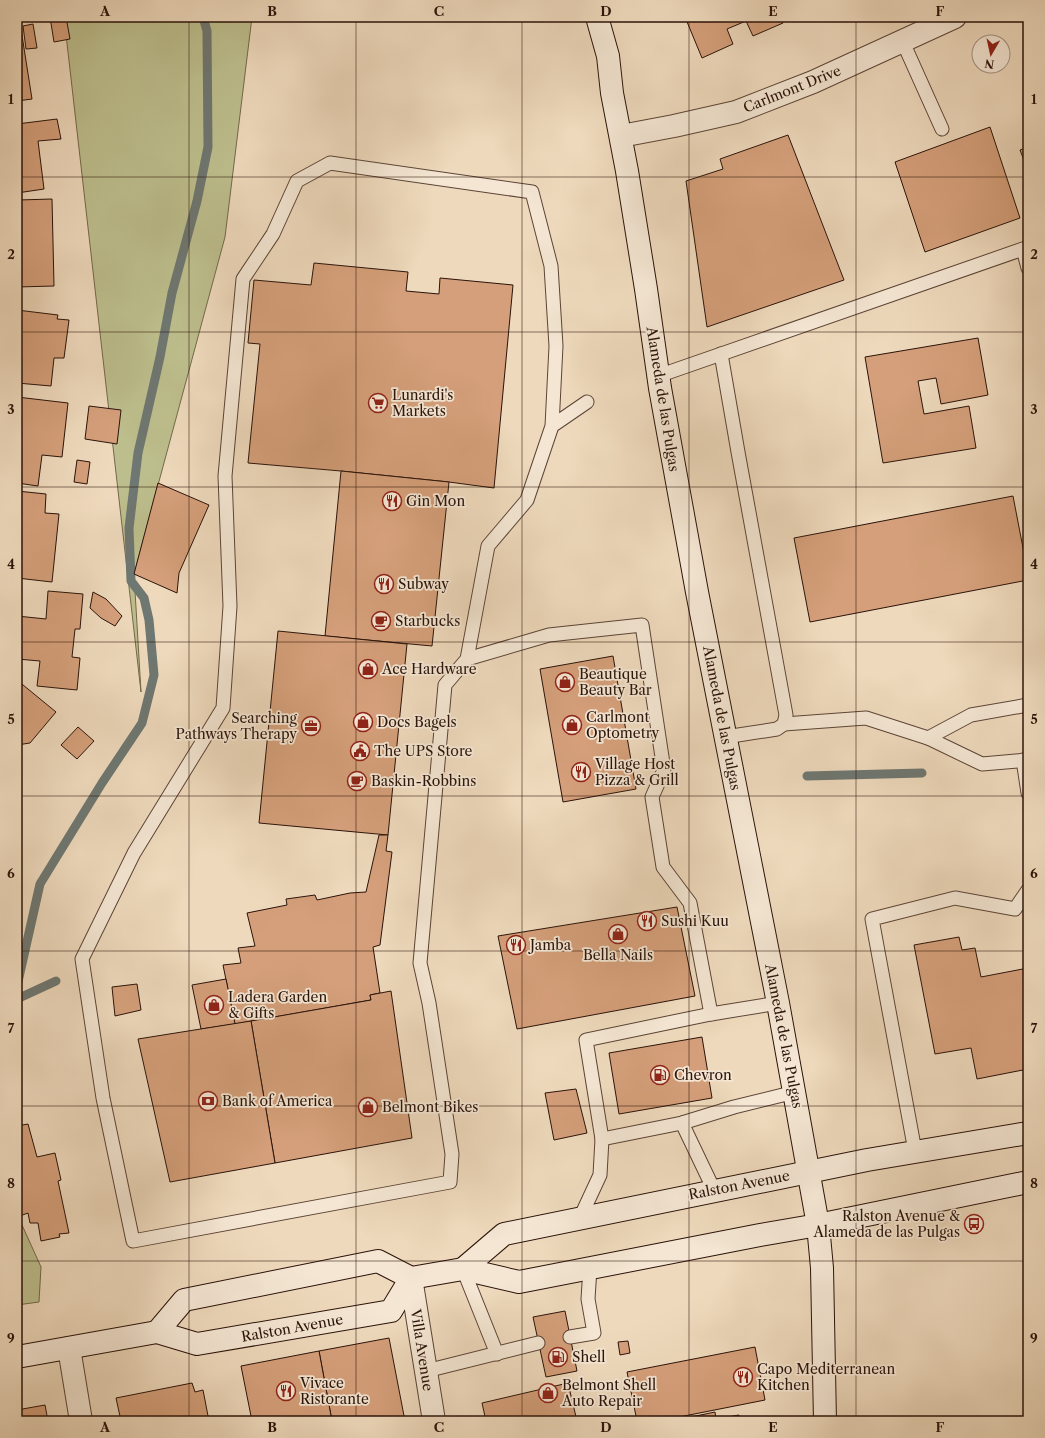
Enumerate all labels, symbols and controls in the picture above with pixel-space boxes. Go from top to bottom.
text: A [99,3,111,19]
text: B [267,3,277,19]
text: C [434,3,444,19]
text: D [600,3,612,19]
text: E [768,3,778,19]
text: F [936,3,945,19]
north arrow [971,34,1011,74]
text: N [983,56,995,72]
street label: Carlmont Drive [741,61,844,117]
text: 1 [8,91,14,107]
text: 1 [1031,91,1037,107]
text: 2 [7,246,15,262]
text: 2 [1030,246,1038,262]
street label: Alameda de las Pulgas [642,324,683,473]
place label: Lunardi's Markets [392,386,453,420]
supermarket icon: Lunardi's Markets [367,392,389,414]
text: 3 [7,401,15,417]
text: 3 [1030,401,1038,417]
restaurant icon: Gin Mon [381,490,403,512]
place label: Gin Mon [406,492,465,510]
text: 4 [7,556,15,572]
text: 4 [1030,556,1038,572]
restaurant icon: Subway [373,573,395,595]
place label: Subway [398,575,449,593]
cafe icon: Starbucks [370,610,392,632]
place label: Starbucks [395,612,460,630]
street label: Alameda de las Pulgas [699,643,745,792]
shop icon: Ace Hardware [357,658,379,680]
place label: Ace Hardware [381,660,477,678]
place label: Beautique Beauty Bar [579,665,652,699]
shop icon: Beautique Beauty Bar [554,671,576,693]
place label: Carlmont Optometry [586,708,660,742]
place label: Searching Pathways Therapy [176,709,298,743]
text: 5 [7,711,15,727]
shop icon: Docs Bagels [352,711,374,733]
text: 5 [1030,711,1038,727]
place label: Docs Bagels [377,713,457,731]
shop icon: Carlmont Optometry [561,714,583,736]
office icon: Searching Pathways Therapy [300,715,322,737]
public building icon: The UPS Store [349,740,371,762]
place label: The UPS Store [374,742,473,760]
place label: Village Host Pizza & Grill [594,755,679,789]
restaurant icon: Village Host Pizza & Grill [570,761,592,783]
cafe icon: Baskin-Robbins [346,770,368,792]
place label: Baskin-Robbins [371,772,476,790]
text: 6 [7,865,15,881]
text: 6 [1030,865,1038,881]
restaurant icon: Sushi Kuu [636,910,658,932]
place label: Sushi Kuu [661,912,729,930]
shop icon: Bella Nails [607,923,629,945]
restaurant icon: Jamba [505,934,527,956]
place label: Jamba [528,936,572,954]
place label: Bella Nails [583,946,653,964]
street label: Alameda de las Pulgas [761,961,807,1110]
place label: Ladera Garden & Gifts [228,988,327,1022]
shop icon: Ladera Garden & Gifts [203,994,225,1016]
text: 7 [8,1020,15,1036]
text: 7 [1031,1020,1038,1036]
fuel station icon: Chevron [649,1064,671,1086]
place label: Chevron [674,1066,732,1084]
bank icon: Bank of America [197,1090,219,1112]
place label: Bank of America [222,1092,333,1110]
shop icon: Belmont Bikes [357,1096,379,1118]
place label: Belmont Bikes [382,1098,478,1116]
street label: Ralston Avenue [687,1166,791,1204]
text: 8 [7,1175,15,1191]
text: 8 [1030,1175,1038,1191]
place label: Ralston Avenue & Alameda de las Pulgas [812,1207,961,1241]
bus stop icon: Ralston Avenue & Alameda de las Pulgas [963,1213,985,1235]
street label: Villa Avenue [406,1307,437,1392]
street label: Ralston Avenue [240,1310,344,1346]
text: 9 [7,1330,15,1346]
text: 9 [1030,1330,1038,1346]
fuel station icon: Shell [547,1346,569,1368]
place label: Shell [572,1348,605,1366]
place label: Capo Mediterranean Kitchen [757,1360,895,1394]
restaurant icon: Capo Mediterranean Kitchen [732,1366,754,1388]
place label: Vivace Ristorante [299,1374,369,1408]
place label: Belmont Shell Auto Repair [561,1376,656,1410]
restaurant icon: Vivace Ristorante [275,1380,297,1402]
shop icon: Belmont Shell Auto Repair [537,1382,559,1404]
text: A [99,1419,111,1435]
text: B [267,1419,277,1435]
text: C [434,1419,444,1435]
text: D [600,1419,612,1435]
text: E [768,1419,778,1435]
text: F [936,1419,945,1435]

